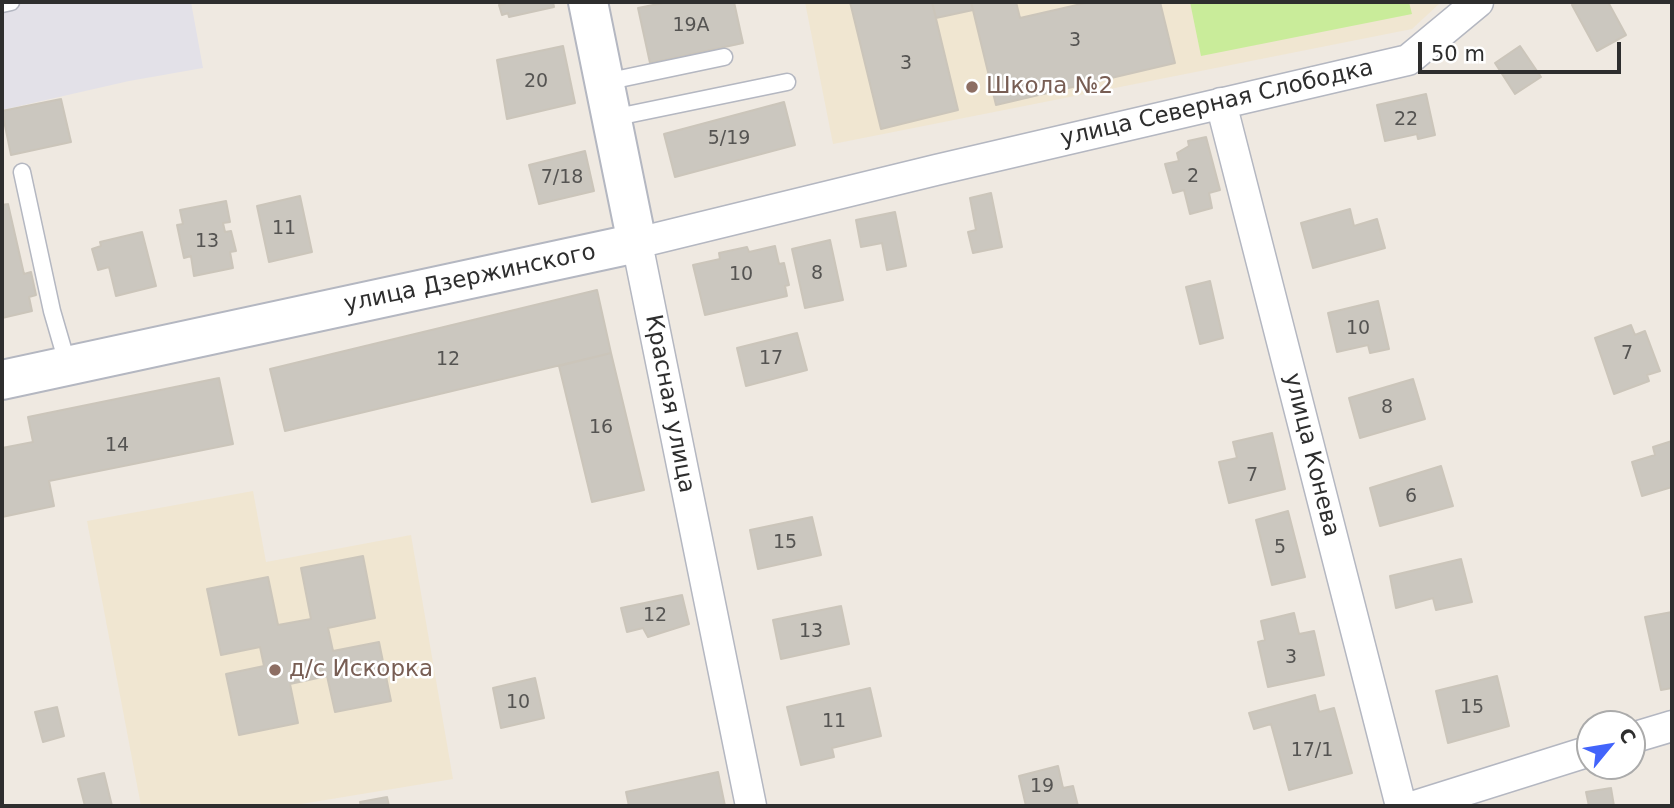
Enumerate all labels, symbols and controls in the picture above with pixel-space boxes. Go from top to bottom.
house number: 19А [672,15,710,37]
scale bar [1422,28,1625,72]
house number: 3 [1069,30,1081,52]
text: 50 m [1431,42,1485,66]
house number: 3 [900,53,912,75]
street label: улица Северная Слободка [1058,55,1376,153]
house number: 20 [524,71,548,93]
place label: Школа №2 [986,73,1113,101]
marker: Школа №2 [964,79,980,95]
house number: 22 [1394,109,1418,131]
house number: 5/19 [708,128,750,150]
house number: 2 [1187,166,1199,188]
house number: 7/18 [541,167,583,189]
house number: 11 [272,218,296,240]
house number: 13 [195,231,219,253]
street label: улица Дзержинского [342,239,598,319]
house number: 8 [811,263,823,285]
house number: 10 [729,264,753,286]
street label: Красная улица [638,313,700,495]
house number: 10 [1346,318,1370,340]
house number: 7 [1621,343,1633,365]
house number: 17 [759,348,783,370]
house number: 12 [436,349,460,371]
street label: улица Конева [1277,370,1345,540]
house number: 8 [1381,397,1393,419]
house number: 16 [589,417,613,439]
house number: 14 [105,435,129,457]
house number: 7 [1246,465,1258,487]
house number: 6 [1405,486,1417,508]
house number: 15 [773,532,797,554]
house number: 5 [1274,537,1286,559]
house number: 12 [643,605,667,627]
house number: 13 [799,621,823,643]
house number: 3 [1285,647,1297,669]
place label: д/с Искорка [289,656,433,684]
marker: д/с Искорка [267,662,283,678]
house number: 10 [506,692,530,714]
house number: 15 [1460,697,1484,719]
north arrow [1576,710,1646,780]
house number: 11 [822,711,846,733]
text: С [1614,724,1640,747]
house number: 17/1 [1291,740,1333,762]
house number: 19 [1030,776,1054,798]

